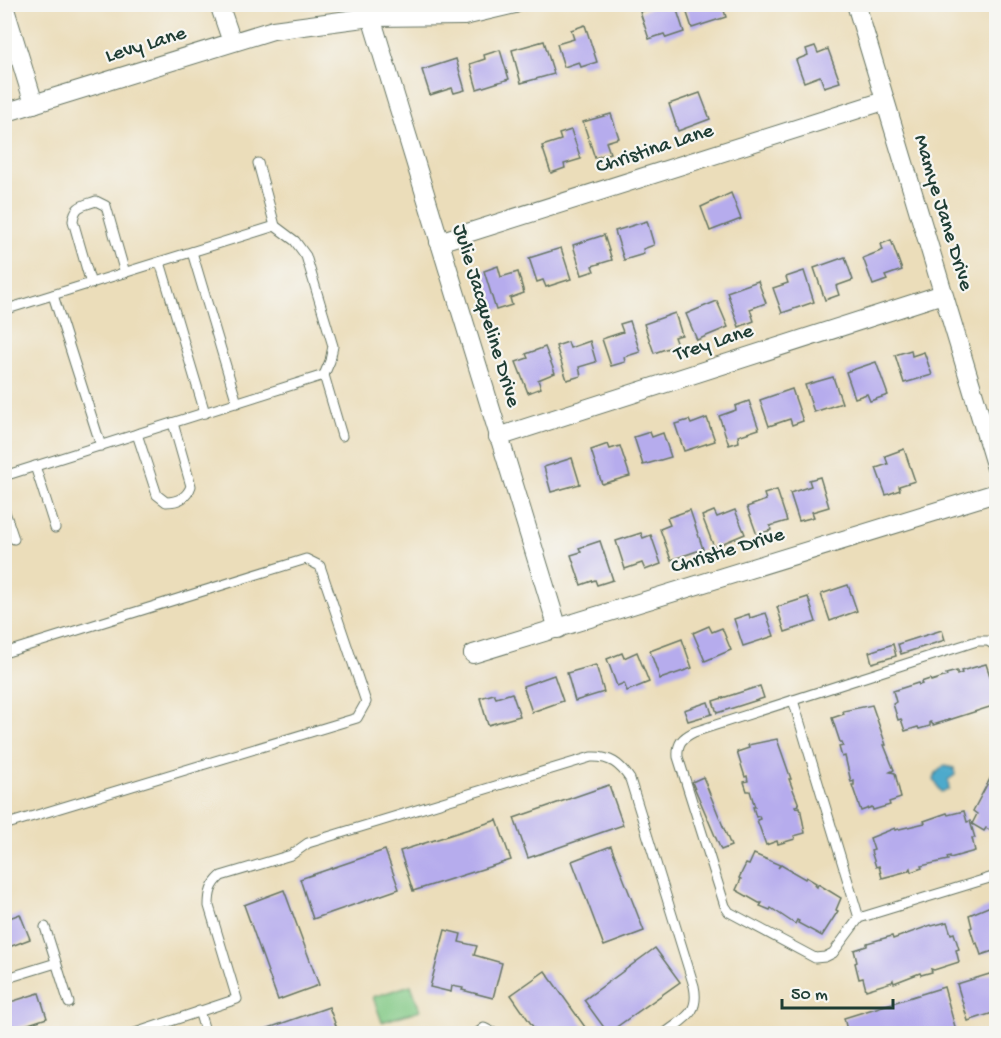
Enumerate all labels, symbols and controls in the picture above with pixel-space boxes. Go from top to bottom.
street label: Levy Lane [103,22,191,70]
street label: Christina Lane [593,119,718,181]
street label: Mamye Jane Drive [906,132,978,295]
street label: Julie Jacqueline Drive [445,222,525,412]
street label: Trey Lane [670,319,758,369]
street label: Christie Drive [668,523,789,581]
scale bar [782,972,893,1010]
text: 50 m [791,985,828,1006]

